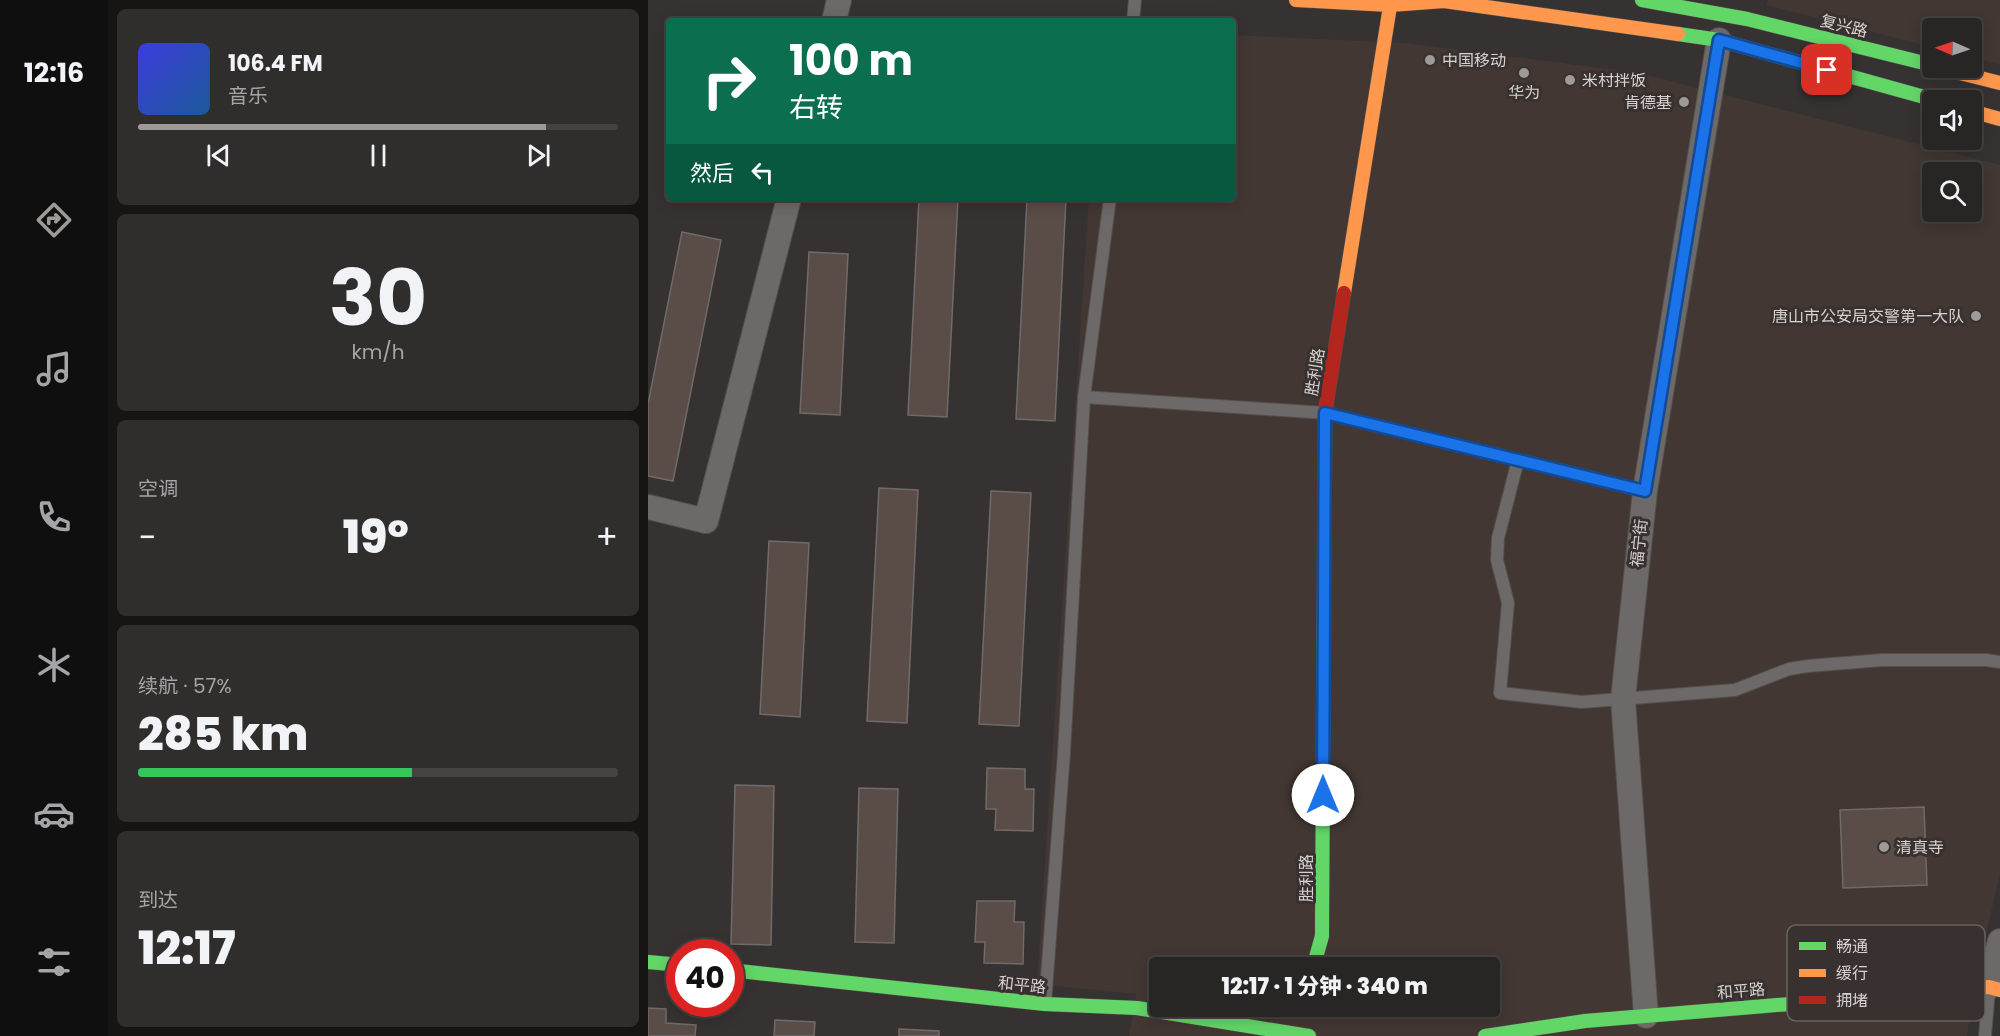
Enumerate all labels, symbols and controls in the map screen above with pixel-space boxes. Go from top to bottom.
street label: 复兴路 [1818,9,1870,43]
north arrow [1922,18,1982,78]
map controls [1922,18,1982,222]
text: 100 m [789,31,913,90]
icon: right [690,42,768,120]
pin [1801,44,1852,95]
text: 106.4 FM [228,48,323,79]
place label: 中国移动 [1442,49,1506,72]
marker: 中国移动 [1423,53,1437,67]
icon: arrive [1810,53,1843,86]
text: 12:16 [24,54,84,91]
marker: 华为 [1517,66,1531,80]
place label: 米村拌饭 [1582,69,1646,92]
marker: 米村拌饭 [1563,73,1577,87]
place label: 华为 [1508,81,1540,104]
text: 音乐 [228,82,268,110]
text: 右转 [789,89,843,126]
button: sound [1922,90,1982,150]
place label: 肯德基 [1624,91,1672,114]
marker: 肯德基 [1677,95,1691,109]
icon: previous [202,139,235,172]
icon: pause [362,139,395,172]
icon: next [522,139,555,172]
icon: left [746,156,779,189]
text: 然后 [690,158,734,189]
button: search [1922,162,1982,222]
icon: directions [33,199,75,241]
text: 30 [329,243,427,352]
place label: 唐山市公安局交警第一大队 [1772,305,1964,328]
marker: 唐山市公安局交警第一大队 [1969,309,1983,323]
text: km/h [351,338,405,366]
street label: 胜利路 [1300,346,1330,398]
icon: music [33,348,75,390]
text: 空调 [138,475,178,503]
icon: phone [33,496,75,538]
text: 19° [343,506,409,569]
text: − [138,514,156,561]
text: + [595,514,618,561]
street label: 福宁街 [1625,518,1653,568]
icon: climate [33,644,75,686]
text: 续航 · 57% [138,672,232,700]
text: 285 km [138,703,308,766]
position arrow [1291,763,1355,827]
icon: car [33,793,75,835]
place label: 清真寺 [1896,836,1944,859]
marker: 清真寺 [1877,840,1891,854]
street label: 胜利路 [1295,854,1318,902]
text: 到达 [138,886,178,914]
text: 12:17 [138,917,236,980]
legend [1787,925,1985,1021]
text: 畅通 [1836,935,1868,958]
speed limit sign: 40 [666,939,744,1017]
icon: filters [33,941,75,983]
text: 缓行 [1836,962,1868,985]
street label: 和平路 [997,971,1047,999]
text: 12:17 · 1 分钟 · 340 m [1221,971,1428,1002]
street label: 和平路 [1716,977,1766,1005]
text: 拥堵 [1836,989,1868,1012]

